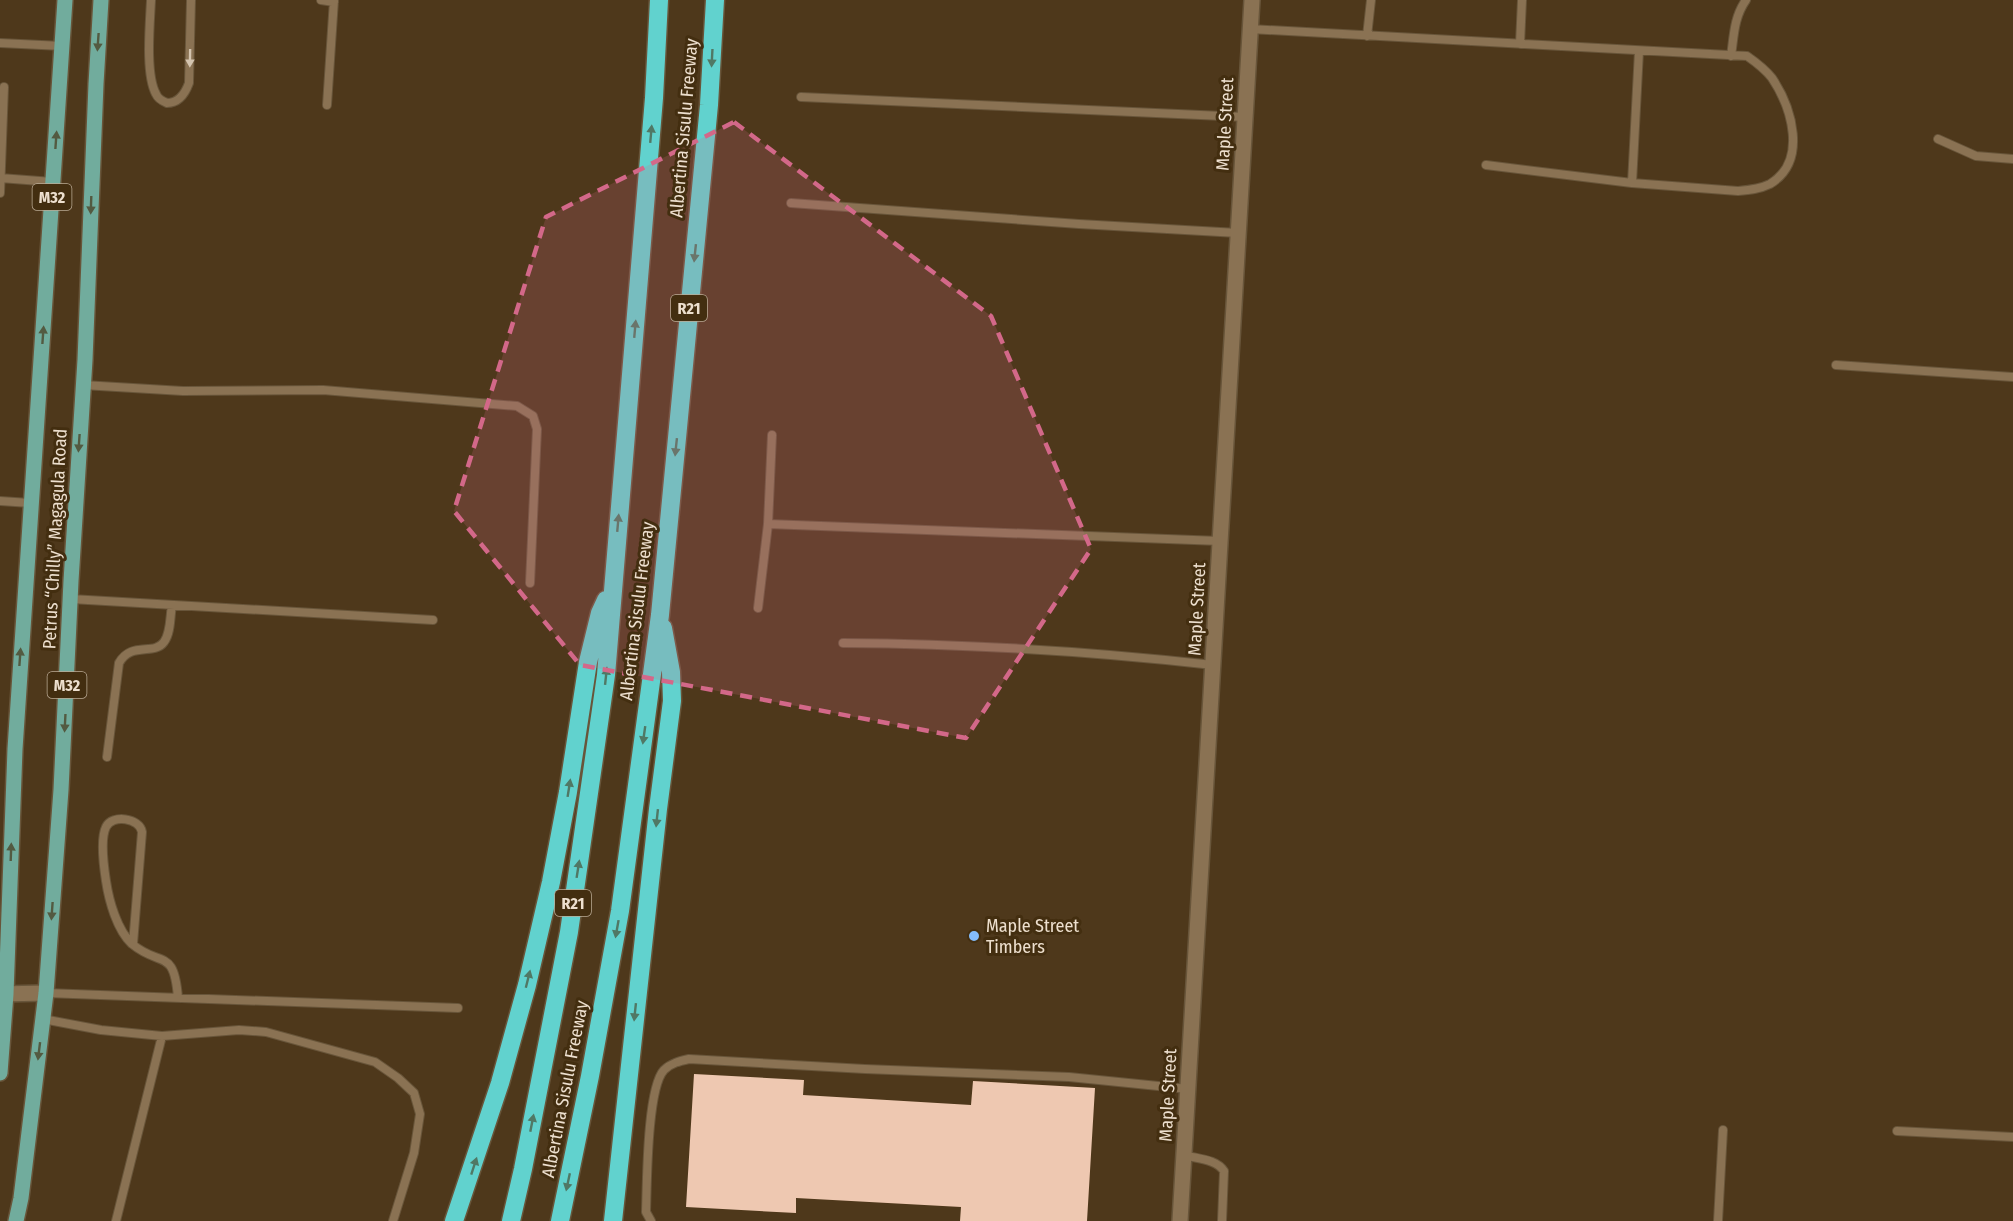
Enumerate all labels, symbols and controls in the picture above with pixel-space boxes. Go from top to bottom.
one-way arrow [94,32,103,51]
street label: Albertina Sisulu Freeway [665,37,703,219]
one-way arrow [185,49,194,68]
one-way arrow [707,49,716,68]
street label: Maple Street [1212,77,1238,171]
one-way arrow [646,125,656,144]
one-way arrow [51,131,61,150]
road number: M32 [32,184,72,210]
one-way arrow [86,195,95,214]
one-way arrow [690,243,700,262]
road number: R21 [671,295,707,321]
one-way arrow [630,319,640,338]
one-way arrow [38,325,48,344]
street label: Petrus “Chilly” Magagula Road [38,428,72,650]
one-way arrow [75,434,84,453]
one-way arrow [671,437,681,456]
one-way arrow [614,514,623,533]
street label: Albertina Sisulu Freeway [615,520,659,702]
street label: Maple Street [1184,562,1210,656]
one-way arrow [16,648,25,667]
one-way arrow [601,666,611,685]
road number: M32 [48,672,86,698]
one-way arrow [60,713,69,732]
one-way arrow [639,726,648,745]
one-way arrow [564,778,573,797]
one-way arrow [652,809,661,828]
one-way arrow [7,842,16,861]
one-way arrow [574,859,583,878]
road number: R21 [555,890,591,916]
one-way arrow [48,902,57,921]
place label: Maple Street Timbers [986,915,1079,958]
one-way arrow [612,919,621,938]
marker: Maple Street Timbers [967,929,981,943]
one-way arrow [524,969,534,988]
street label: Albertina Sisulu Freeway [537,999,593,1179]
one-way arrow [630,1003,640,1022]
one-way arrow [34,1041,44,1060]
street label: Maple Street [1155,1048,1181,1142]
one-way arrow [528,1113,537,1132]
one-way arrow [469,1157,479,1175]
one-way arrow [563,1173,572,1192]

